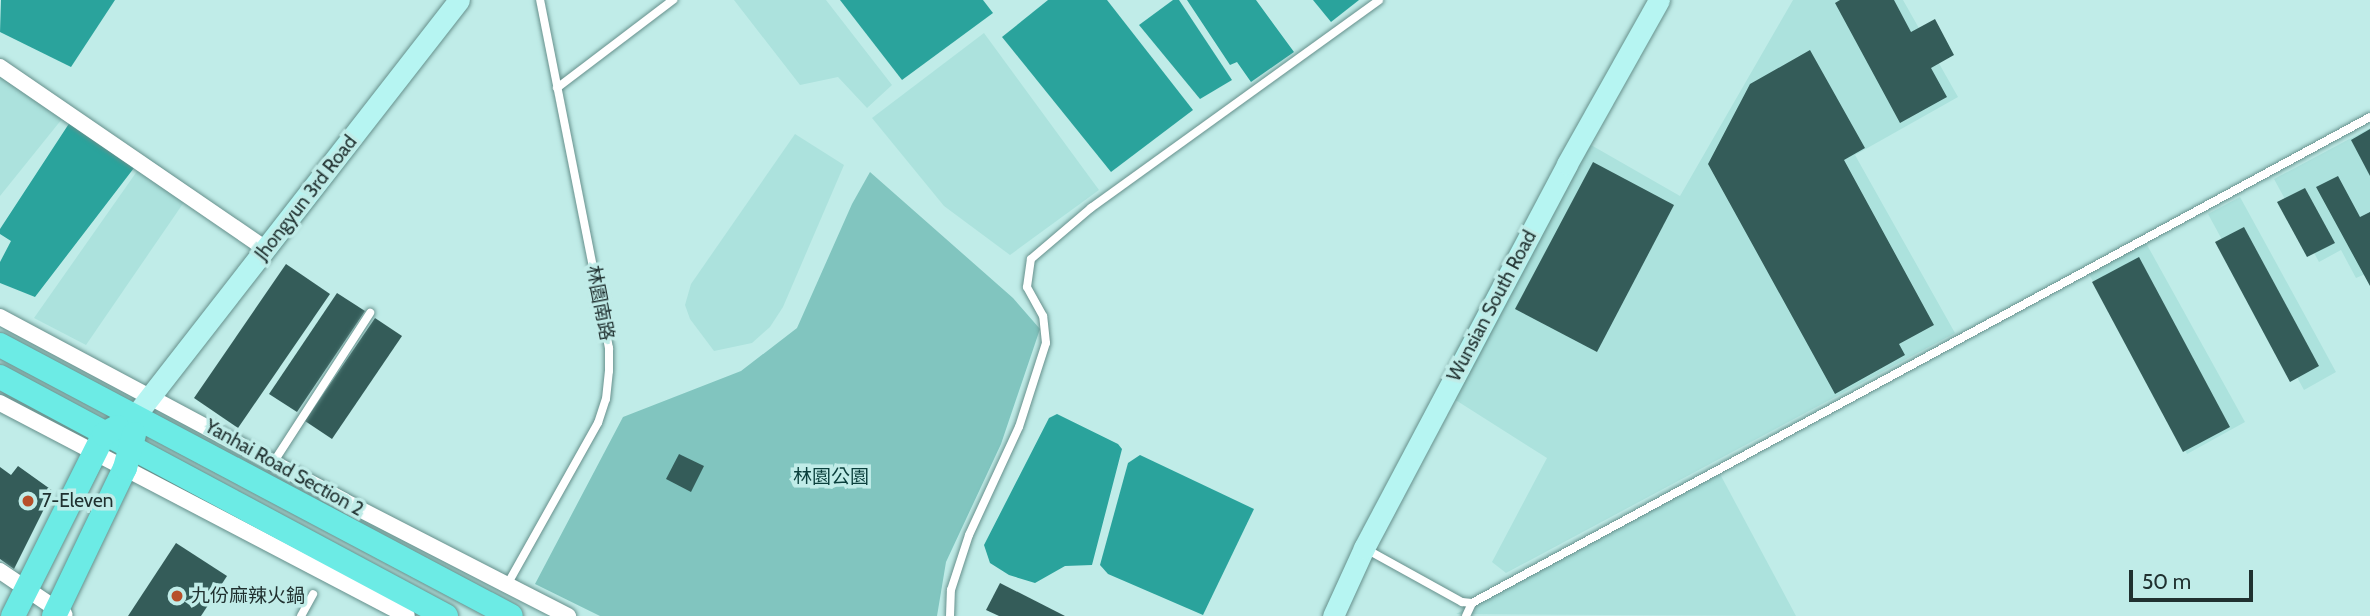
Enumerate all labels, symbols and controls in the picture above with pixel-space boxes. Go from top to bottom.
street label: Jhongyun 3rd Road [250,131,362,265]
street label: Wunsian South Road [1443,227,1541,385]
street label: 林園南路 [582,264,618,342]
street label: Yanhai Road Section 2 [201,415,367,521]
park label: 林園公園 [793,466,869,488]
place label: 7-Eleven [42,490,113,512]
marker: 7-Eleven [20,493,36,509]
scale bar [2132,556,2256,600]
text: 50 m [2142,569,2191,594]
place label: 九份麻辣火鍋 [191,585,305,607]
marker: 九份麻辣火鍋 [169,588,185,604]

